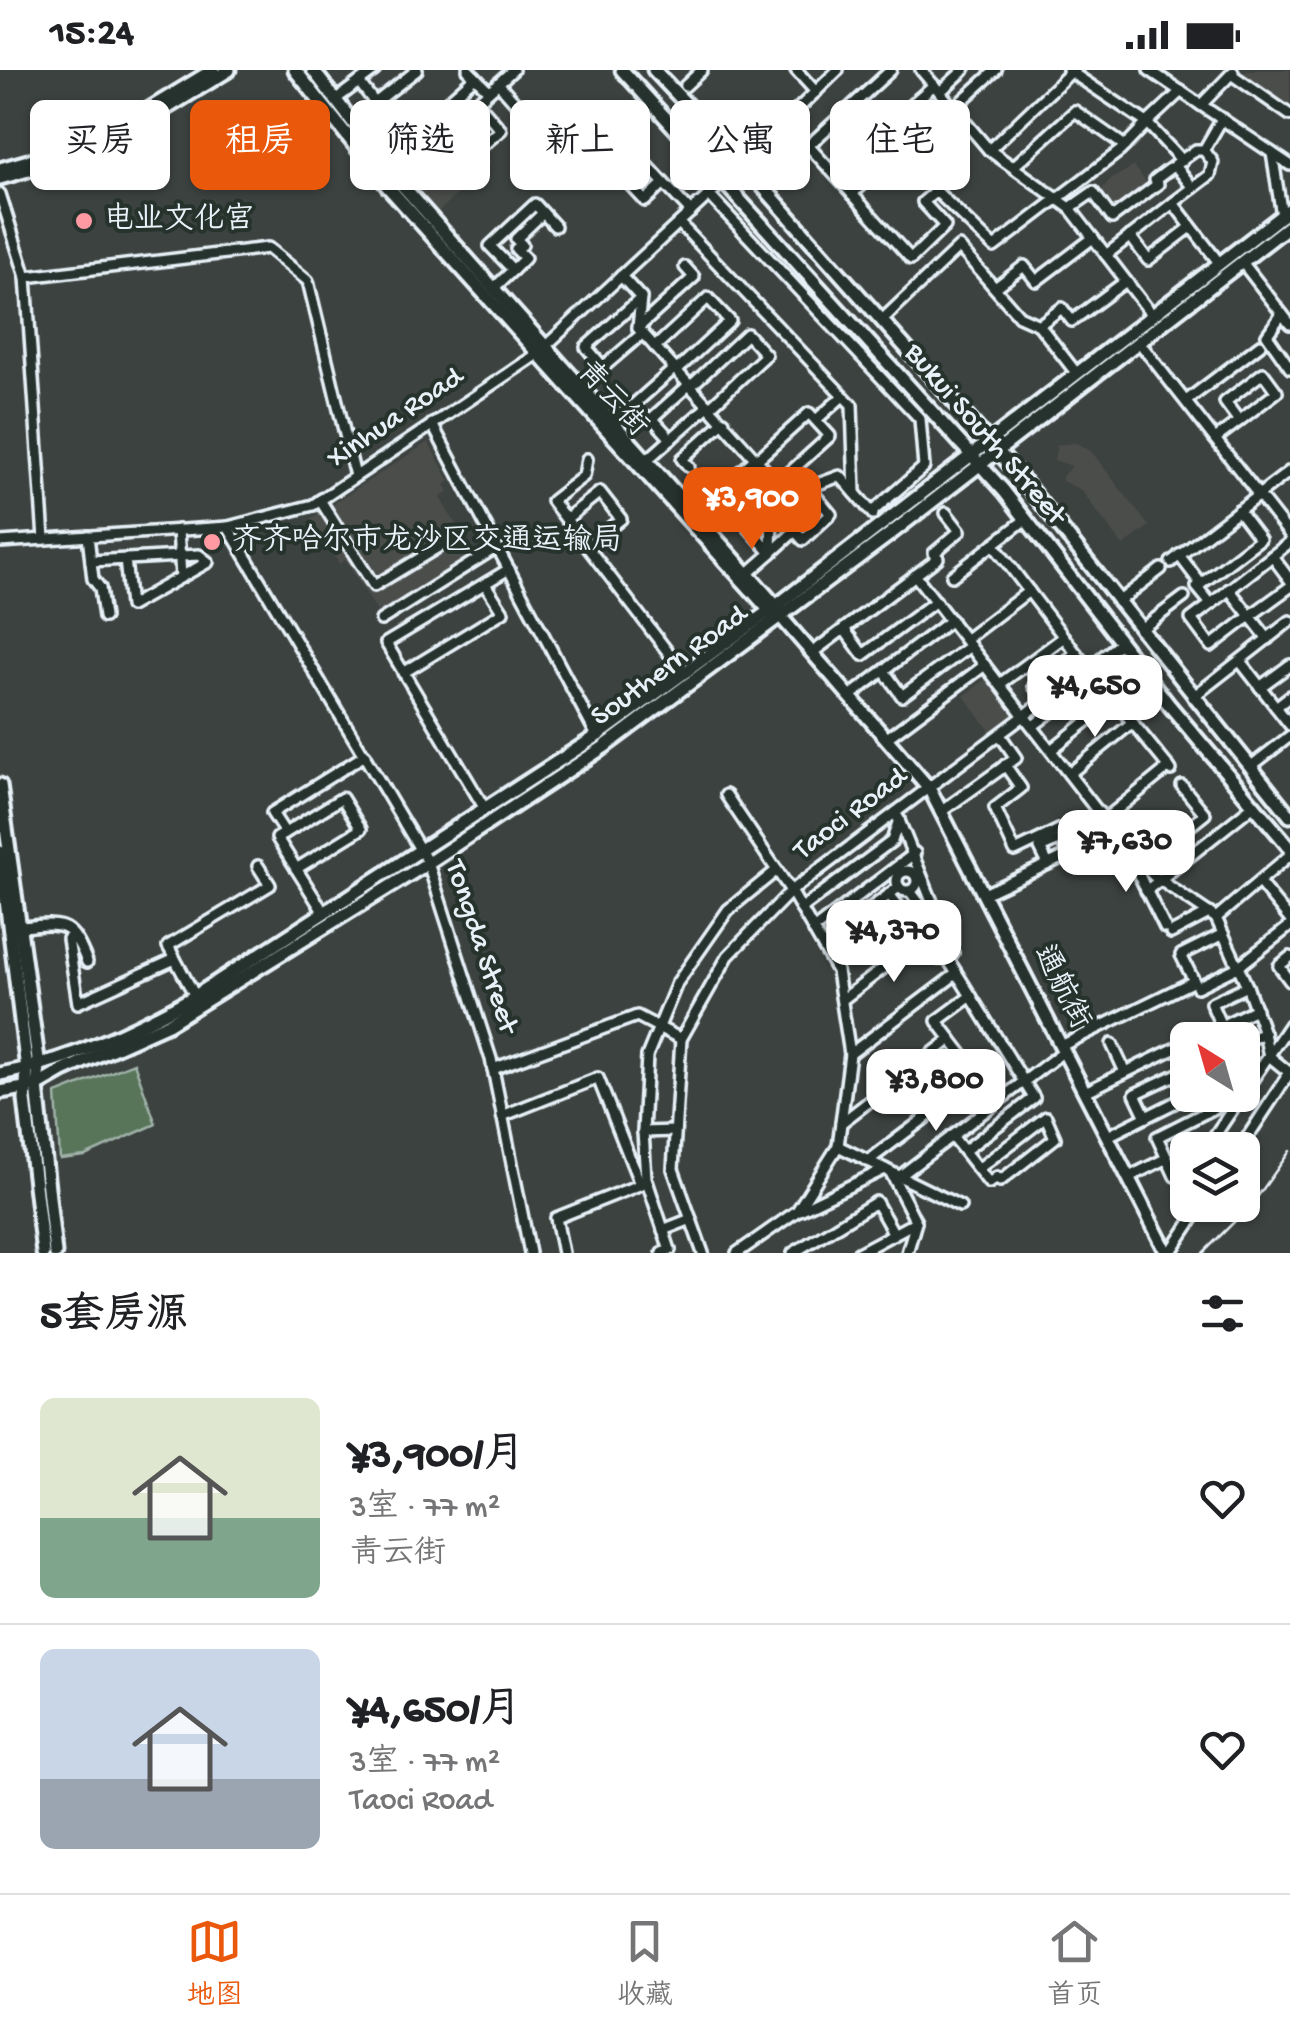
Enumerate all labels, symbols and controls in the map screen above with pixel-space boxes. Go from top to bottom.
text: 15:24 [50,13,134,57]
chip: 买房 [30,100,170,190]
chip: 租房 [190,100,330,190]
chip: 筛选 [350,100,490,190]
chip: 新上 [510,100,650,190]
chip: 公寓 [670,100,810,190]
chip: 住宅 [830,100,970,190]
place label: 电业文化宫 [104,202,254,239]
marker: 电业文化宫 [73,210,95,232]
street label: Bukui South Street [895,336,1074,535]
street label: 青云街 [568,354,656,445]
street label: Xinhua Road [321,359,473,478]
pin: ¥3,900 [671,467,833,552]
text: ¥3,900 [705,480,799,518]
place label: 齐齐哈尔市龙沙区交通运输局 [232,523,622,560]
marker: 齐齐哈尔市龙沙区交通运输局 [201,531,223,553]
street label: Southern Road [585,597,757,736]
pin: ¥4,650 [1014,655,1176,740]
text: ¥4,650 [1049,668,1141,706]
street label: Taoci Road [786,760,917,870]
pin: ¥7,630 [1045,810,1207,895]
text: ¥7,630 [1080,823,1172,861]
street label: Tongda Street [435,854,525,1041]
pin: ¥4,370 [813,900,975,985]
text: ¥4,370 [848,913,940,951]
street label: 通航街 [1024,939,1098,1036]
north arrow [1170,1022,1260,1112]
map controls [1170,1022,1260,1222]
pin: ¥3,800 [855,1049,1017,1134]
text: ¥3,800 [888,1062,984,1100]
button: layers [1170,1132,1260,1222]
icon: filters [1195,1286,1250,1341]
text: 5套房源 [40,1294,188,1343]
text: ¥3,900/月 [350,1433,525,1482]
icon: home [120,1438,240,1558]
icon: heart [1195,1471,1250,1526]
text: 3室 · 77 m² [350,1490,500,1528]
text: 青云街 [350,1536,446,1574]
text: ¥4,650/月 [350,1688,522,1737]
icon: home [120,1689,240,1809]
icon: heart [1195,1722,1250,1777]
text: 3室 · 77 m² [350,1745,500,1783]
text: Taoci Road [350,1783,492,1821]
tab: 地图 [187,1914,243,2014]
tab: 收藏 [617,1914,673,2014]
tab: 首页 [1047,1914,1103,2014]

